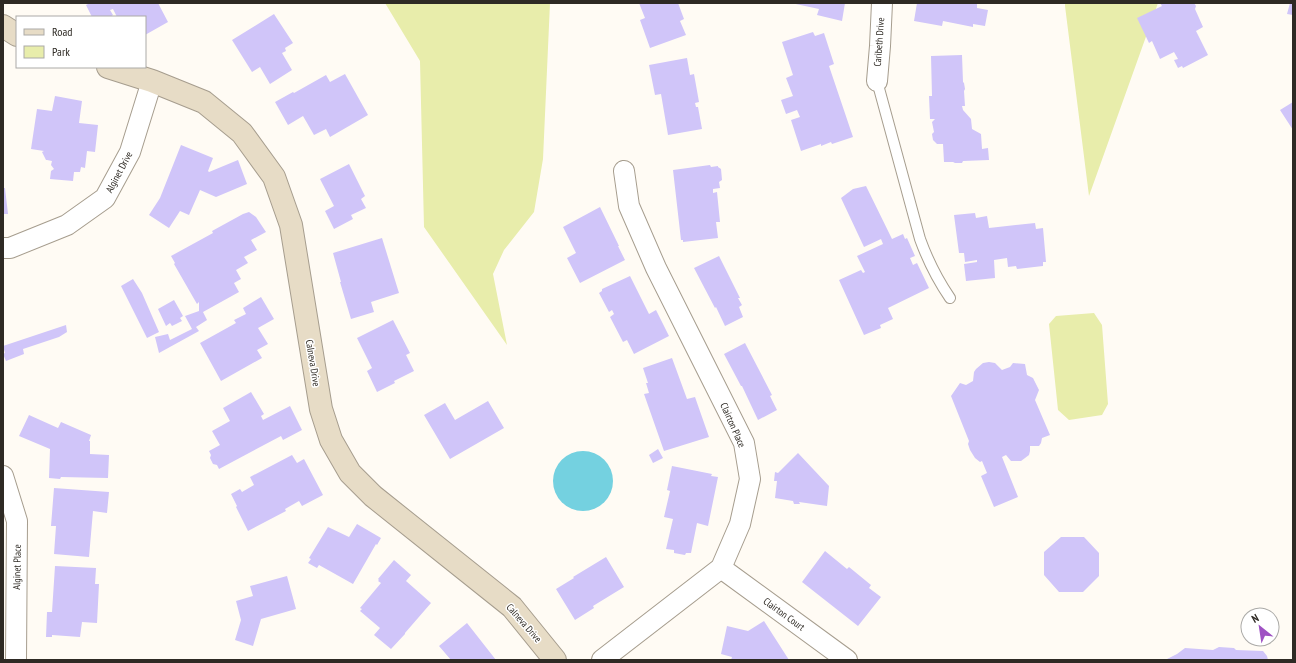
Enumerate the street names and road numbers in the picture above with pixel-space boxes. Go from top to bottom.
street label: Caribeth Drive [871,17,887,67]
street label: Alginet Drive [103,149,135,195]
street label: Calneva Drive [303,339,323,387]
street label: Clairton Place [717,400,749,450]
street label: Alginet Place [10,544,24,590]
street label: Clairton Court [761,595,808,634]
street label: Calneva Drive [504,601,544,645]

